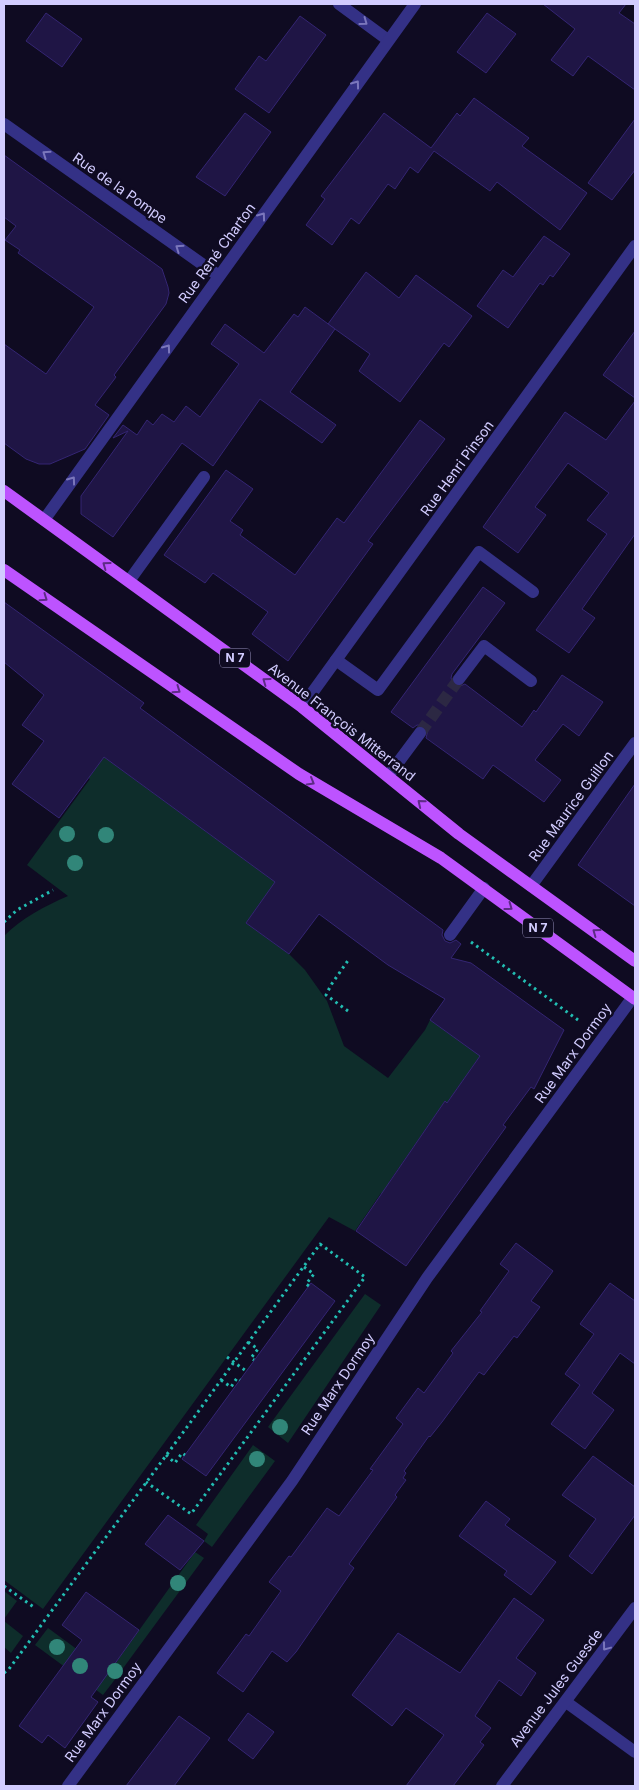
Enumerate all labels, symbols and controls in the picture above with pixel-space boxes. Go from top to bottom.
one-way arrow [358,16,367,25]
one-way arrow [350,80,359,90]
street label: Rue de la Pompe [70,149,171,227]
one-way arrow [42,151,52,160]
street label: Rue René Charton [175,199,259,306]
one-way arrow [256,212,265,222]
one-way arrow [175,245,185,254]
one-way arrow [161,344,170,354]
street label: Rue Henri Pinson [416,417,497,519]
one-way arrow [66,476,75,486]
one-way arrow [102,562,112,571]
one-way arrow [38,592,48,601]
road number: N 7 [220,648,250,668]
street label: Avenue François Mitterrand [265,659,419,784]
one-way arrow [263,678,272,686]
one-way arrow [171,684,181,693]
street label: Rue Maurice Guillon [525,747,616,864]
one-way arrow [306,776,315,786]
one-way arrow [418,801,427,809]
one-way arrow [503,901,513,910]
road number: N 7 [523,918,553,938]
one-way arrow [592,929,602,938]
street label: Rue Marx Dormoy [531,999,615,1106]
street label: Rue Marx Dormoy [297,1329,378,1438]
street label: Avenue Jules Guesde [506,1625,606,1750]
one-way arrow [603,1641,612,1651]
street label: Rue Marx Dormoy [61,1658,145,1765]

